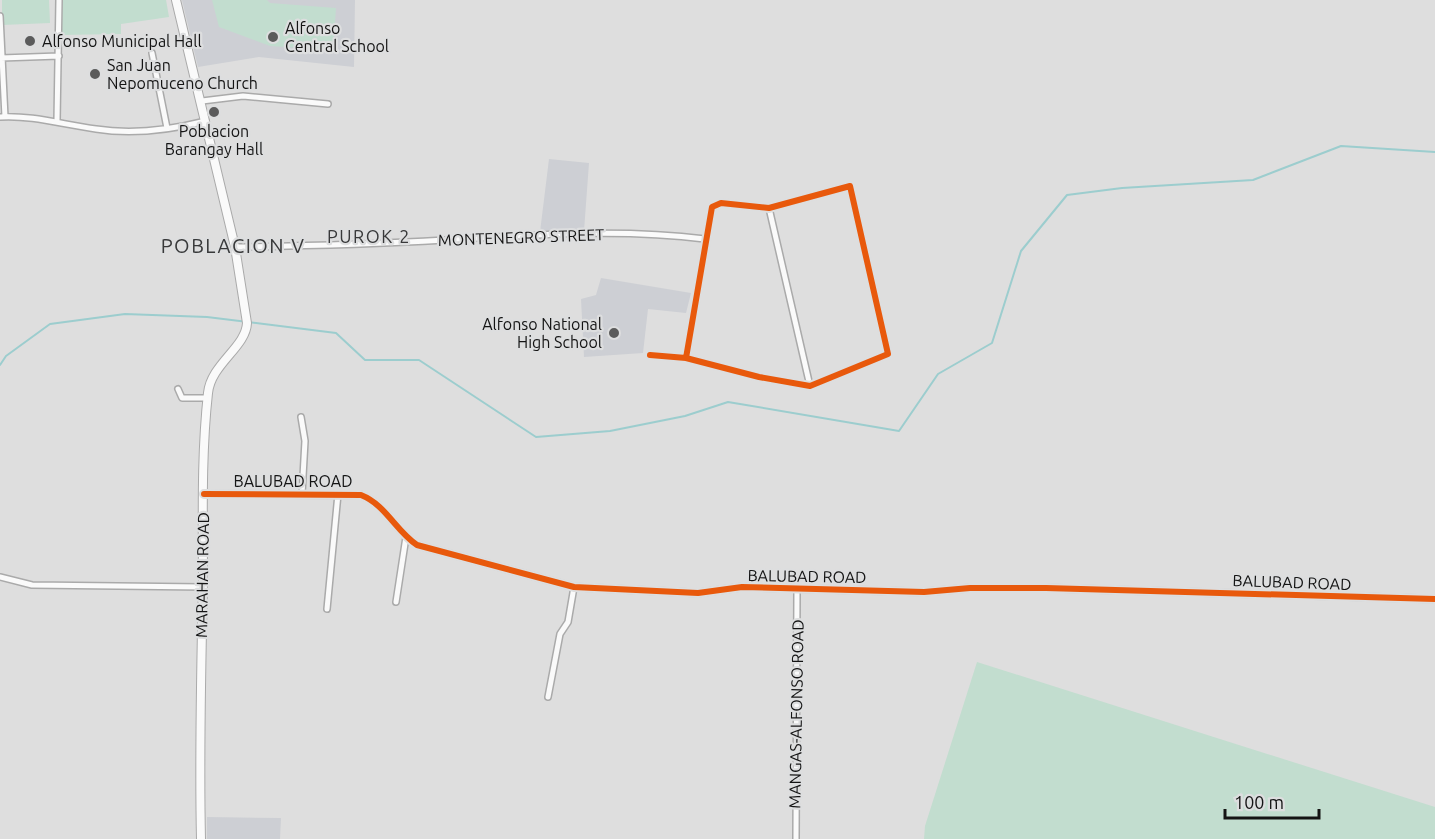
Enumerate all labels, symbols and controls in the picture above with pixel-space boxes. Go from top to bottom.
place label: Alfonso Central School [285,19,389,55]
marker: Alfonso Central School [266,30,280,44]
place label: Alfonso Municipal Hall [42,32,202,50]
marker: Alfonso Municipal Hall [23,34,37,48]
place label: San Juan Nepomuceno Church [107,56,258,92]
marker: San Juan Nepomuceno Church [88,67,102,81]
marker: Poblacion Barangay Hall [207,105,221,119]
place label: Poblacion Barangay Hall [165,122,263,158]
street label: MONTENEGRO STREET [437,225,605,249]
district label: PUROK 2 [327,226,411,246]
district label: POBLACION V [161,234,305,257]
place label: Alfonso National High School [482,315,602,351]
marker: Alfonso National High School [607,326,621,340]
street label: BALUBAD ROAD [234,472,352,490]
street label: MARAHAN ROAD [192,512,212,638]
street label: BALUBAD ROAD [747,566,867,586]
street label: BALUBAD ROAD [1232,571,1352,593]
street label: MANGAS-ALFONSO ROAD [785,619,807,809]
scale bar [1225,782,1320,820]
text: 100 m [1234,792,1284,812]

